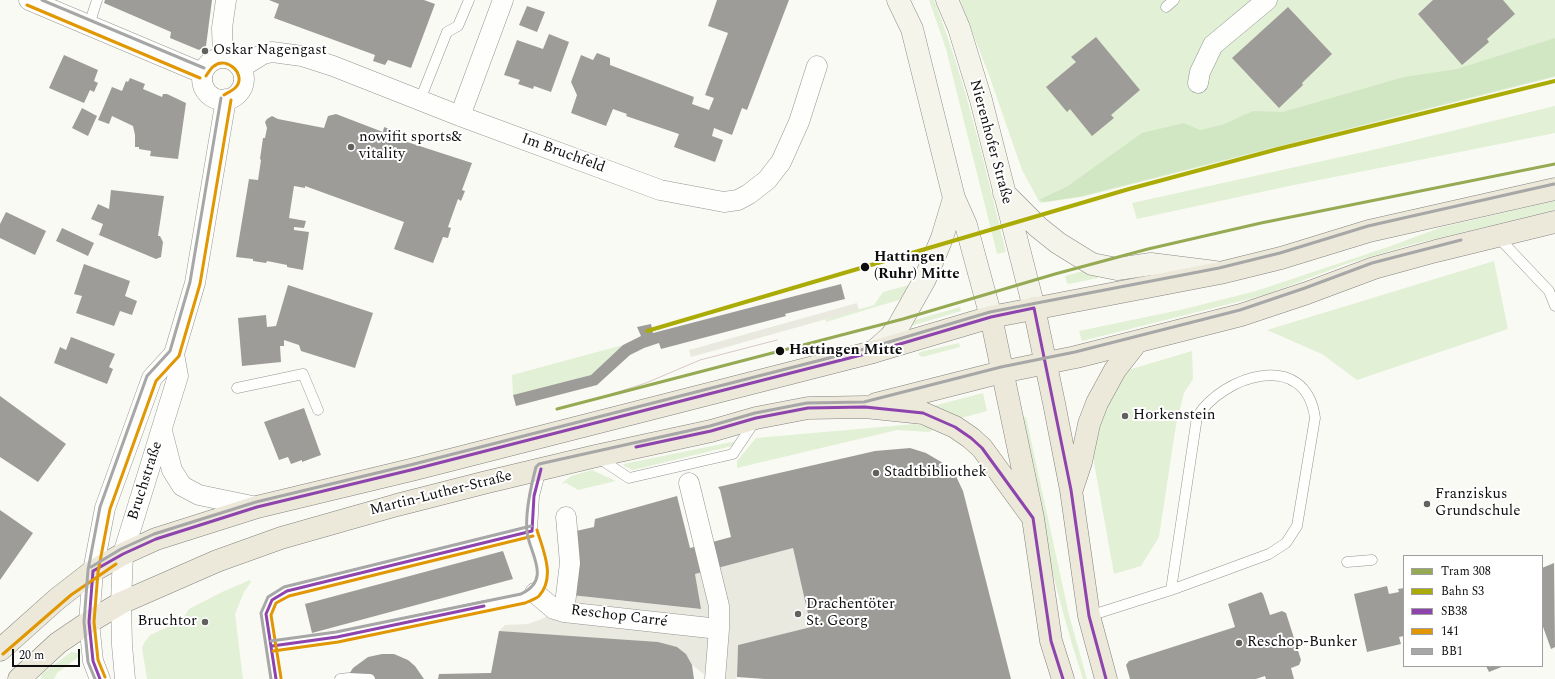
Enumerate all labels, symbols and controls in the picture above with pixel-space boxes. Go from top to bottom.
place label: Oskar Nagengast [213,42,327,60]
marker: Oskar Nagengast [200,46,210,56]
street label: Nierenhofer Straße [965,78,1015,206]
place label: nowifit sports& vitality [359,129,462,164]
street label: Im Bruchfeld [519,131,607,177]
marker: nowifit sports& vitality [346,142,356,152]
place label: Hattingen (Ruhr) Mitte [874,249,960,284]
marker: Hattingen (Ruhr) Mitte [859,261,871,273]
place label: Hattingen Mitte [789,342,902,360]
marker: Hattingen Mitte [774,345,786,357]
place label: Horkenstein [1133,407,1216,425]
marker: Horkenstein [1120,411,1130,421]
street label: Bruchstraße [125,439,167,523]
place label: Stadtbibliothek [884,464,987,482]
street label: Martin-Luther-Straße [368,468,514,520]
marker: Stadtbibliothek [871,468,881,478]
place label: Franziskus Grundschule [1435,486,1520,521]
marker: Franziskus Grundschule [1422,499,1432,509]
legend [1403,555,1543,667]
text: Tram 308 [1441,562,1491,581]
text: Bahn S3 [1441,582,1484,601]
place label: Drachentöter St. Georg [806,596,895,631]
street label: Reschop Carré [570,602,668,632]
text: SB38 [1441,602,1467,621]
marker: Drachentöter St. Georg [793,609,803,619]
place label: Bruchtor [137,613,197,631]
marker: Bruchtor [200,617,210,627]
text: 141 [1441,622,1459,641]
place label: Reschop-Bunker [1247,634,1357,652]
marker: Reschop-Bunker [1234,638,1244,648]
scale bar [14,641,82,667]
text: BB1 [1441,642,1463,661]
text: 20 m [19,646,44,665]

